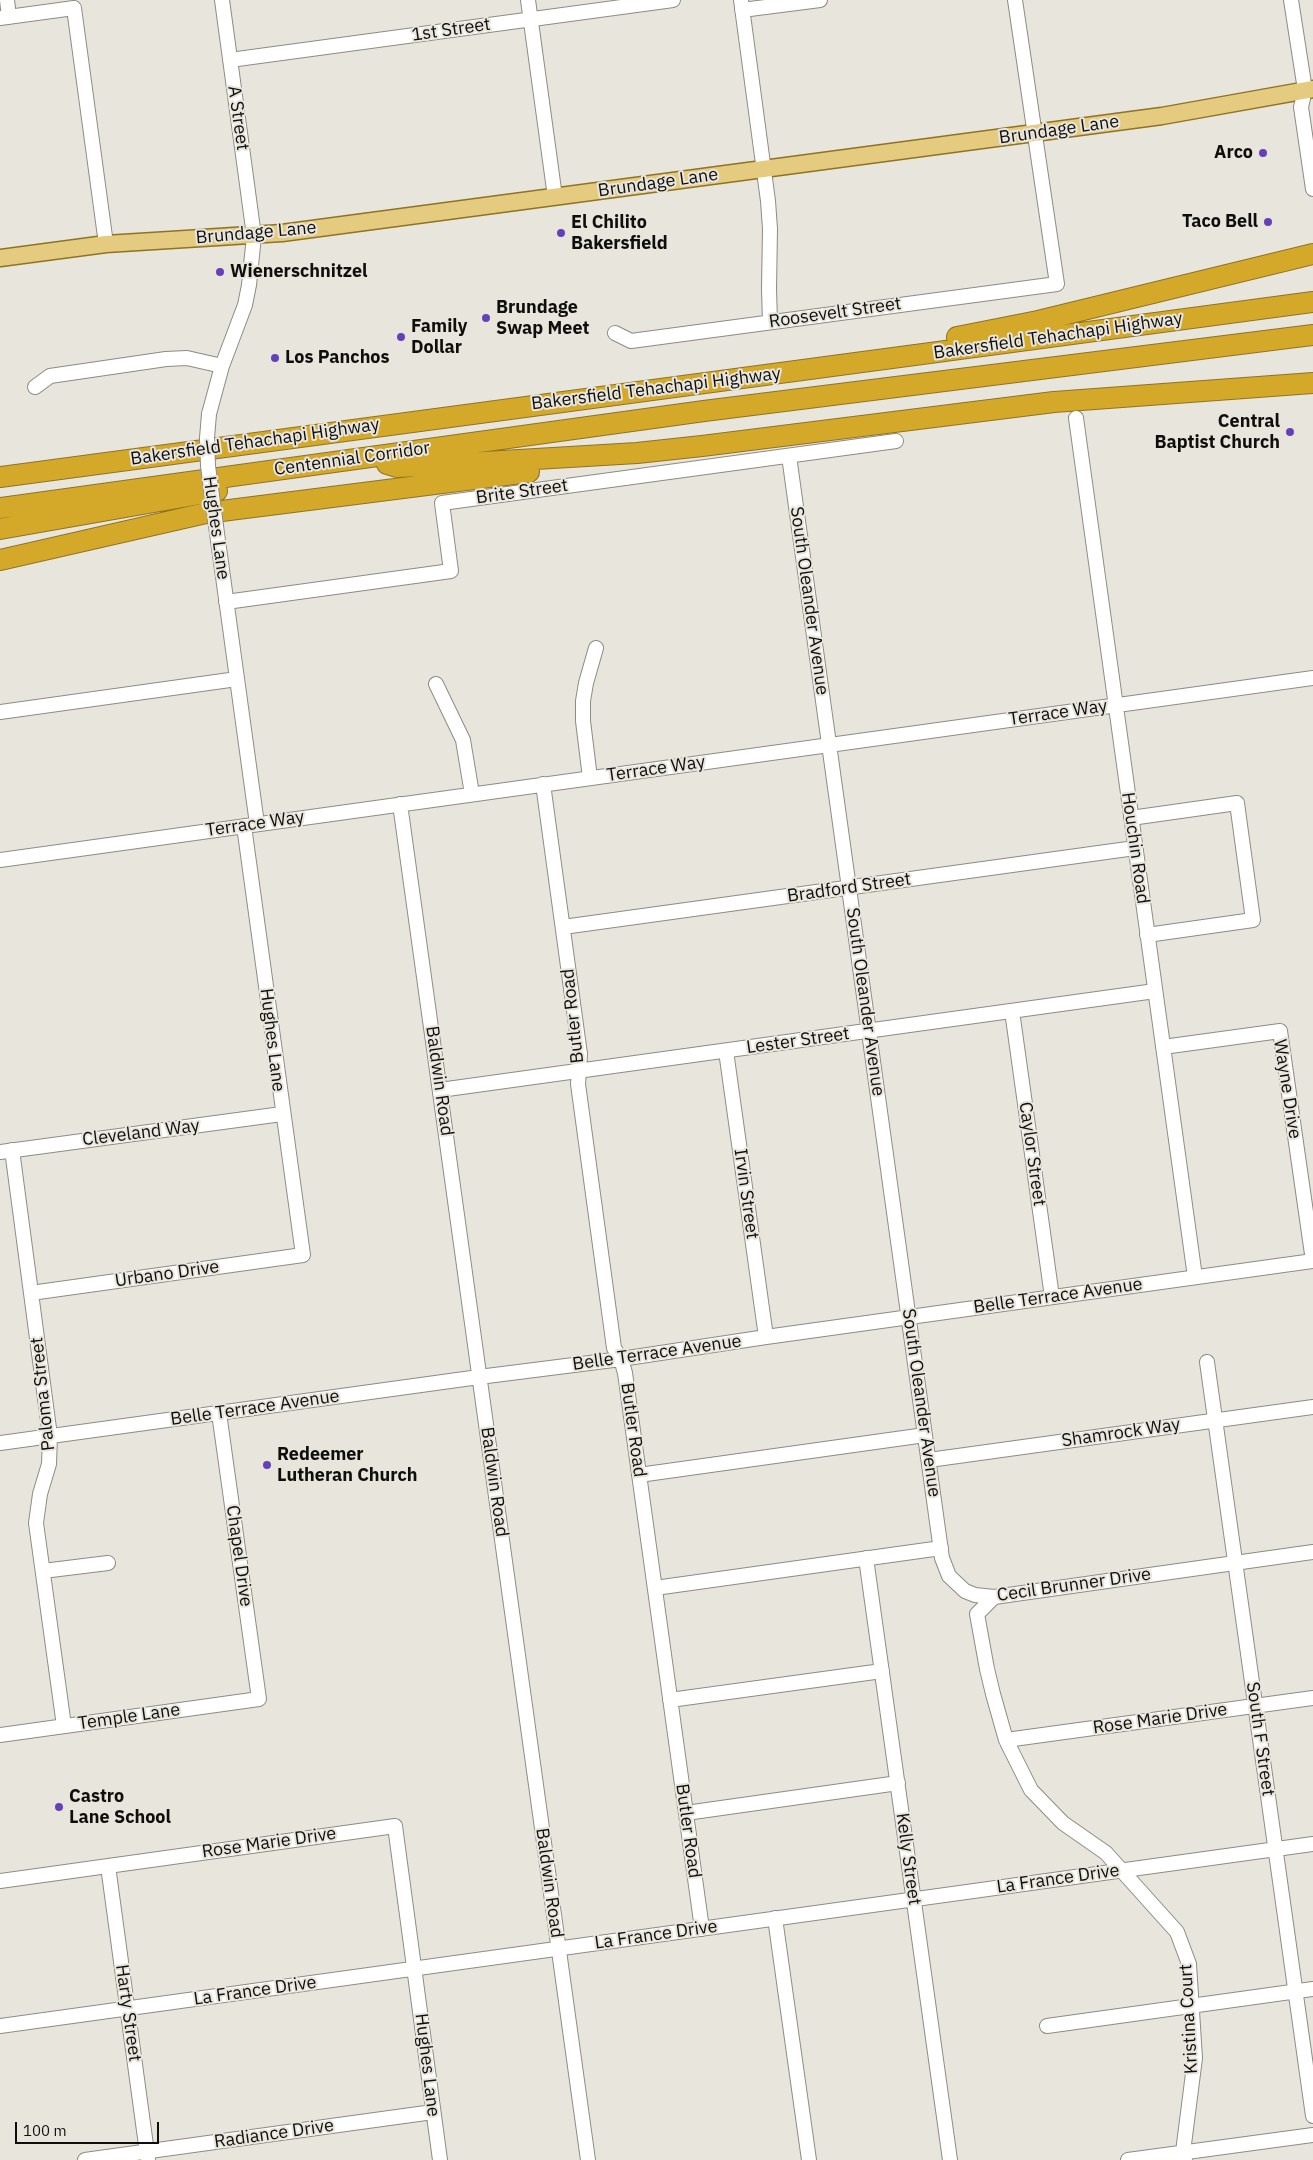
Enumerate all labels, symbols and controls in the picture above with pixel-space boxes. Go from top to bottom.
street label: 1st Street [410,14,492,46]
street label: A Street [223,84,253,152]
street label: Brundage Lane [998,111,1120,149]
place label: Arco [1214,142,1253,164]
marker: Arco [1257,147,1269,159]
street label: Brundage Lane [597,164,719,202]
place label: Taco Bell [1182,211,1258,233]
place label: El Chilito Bakersfield [571,212,668,254]
marker: Taco Bell [1262,216,1274,228]
street label: Brundage Lane [195,217,317,249]
marker: El Chilito Bakersfield [555,227,567,239]
place label: Wienerschnitzel [230,261,367,283]
marker: Wienerschnitzel [214,266,226,278]
street label: Roosevelt Street [768,293,902,333]
place label: Brundage Swap Meet [496,297,589,340]
street label: Bakersfield Tehachapi Highway [932,308,1184,364]
marker: Brundage Swap Meet [480,312,492,324]
place label: Family Dollar [411,316,467,358]
marker: Family Dollar [395,331,407,343]
place label: Los Panchos [285,347,390,369]
marker: Los Panchos [269,352,281,364]
street label: Bakersfield Tehachapi Highway [530,363,782,415]
place label: Central Baptist Church [1154,411,1280,454]
street label: Bakersfield Tehachapi Highway [129,414,381,470]
marker: Central Baptist Church [1284,426,1296,438]
street label: Centennial Corridor [273,437,431,481]
street label: Hughes Lane [198,475,234,581]
street label: Brite Street [475,475,569,509]
street label: South Oleander Avenue [785,505,833,697]
street label: Terrace Way [1007,695,1109,731]
street label: Terrace Way [605,751,707,787]
street label: Houchin Road [1116,791,1154,905]
street label: Terrace Way [204,806,306,842]
street label: Bradford Street [786,869,912,907]
street label: South Oleander Avenue [841,906,889,1098]
street label: Butler Road [557,967,589,1065]
street label: Hughes Lane [255,987,289,1093]
street label: Lester Street [745,1023,851,1059]
street label: Baldwin Road [421,1025,457,1137]
street label: Wayne Drive [1268,1038,1306,1140]
street label: Caylor Street [1014,1101,1050,1207]
street label: Cleveland Way [81,1115,201,1151]
street label: Irvin Street [729,1147,763,1241]
street label: Urbano Drive [113,1256,221,1292]
street label: Belle Terrace Avenue [972,1273,1144,1319]
street label: South Oleander Avenue [897,1307,945,1499]
street label: Belle Terrace Avenue [571,1330,743,1376]
street label: Paloma Street [26,1336,60,1452]
street label: Butler Road [616,1381,650,1479]
street label: Belle Terrace Avenue [169,1385,341,1431]
street label: Shamrock Way [1060,1414,1182,1452]
street label: Baldwin Road [476,1426,512,1538]
place label: Redeemer Lutheran Church [277,1444,418,1486]
marker: Redeemer Lutheran Church [261,1459,273,1471]
street label: Chapel Drive [221,1504,257,1608]
street label: Cecil Brunner Drive [996,1563,1152,1607]
street label: South F Street [1241,1680,1279,1798]
street label: Temple Lane [77,1699,181,1735]
street label: Rose Marie Drive [1091,1699,1229,1739]
street label: Butler Road [671,1782,705,1880]
place label: Castro Lane School [69,1786,171,1828]
marker: Castro Lane School [53,1801,65,1813]
street label: Kelly Street [891,1811,925,1907]
street label: Rose Marie Drive [200,1823,338,1863]
street label: Baldwin Road [531,1827,567,1939]
street label: La France Drive [995,1860,1121,1898]
street label: La France Drive [593,1916,719,1954]
street label: Harty Street [110,1963,146,2063]
street label: Kristina Court [1175,1963,1203,2075]
street label: La France Drive [192,1972,318,2010]
street label: Hughes Lane [410,2012,444,2118]
scale bar [18,2112,161,2144]
street label: Radiance Drive [213,2115,335,2153]
text: 100 m [23,2121,67,2140]

